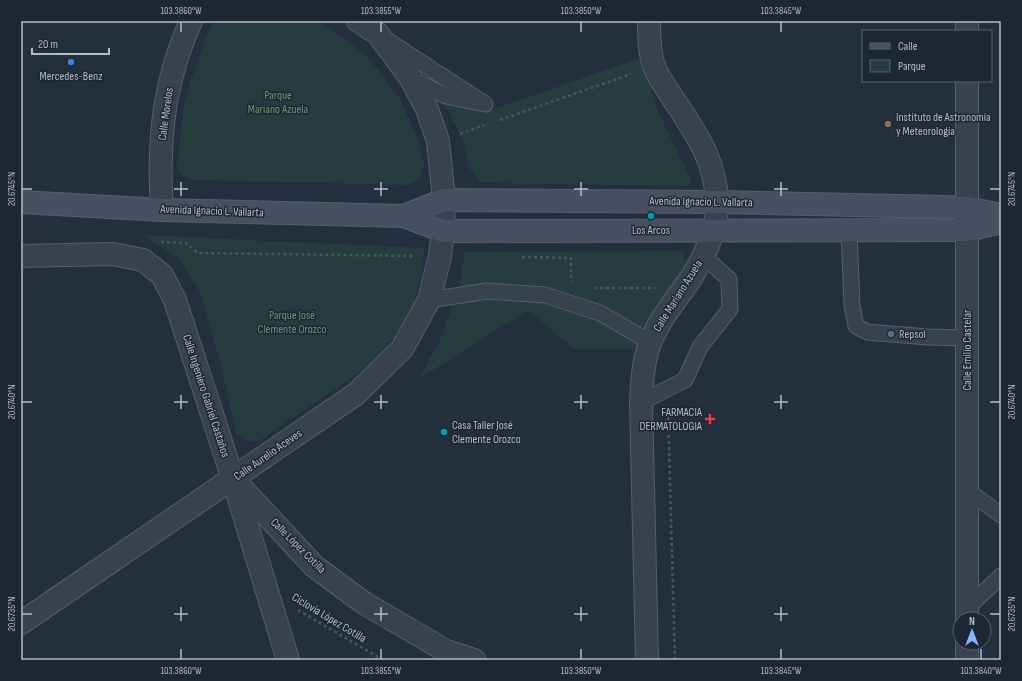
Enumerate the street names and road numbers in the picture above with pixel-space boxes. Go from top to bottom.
street label: Calle Morelos [155,87,177,141]
street label: Avenida Ignacio L. Vallarta [648,194,753,210]
street label: Avenida Ignacio L. Vallarta [159,202,264,220]
street label: Calle Mariano Azuela [650,257,706,335]
street label: Calle Emilio Castelar [960,309,975,391]
street label: Calle Ingeniero Gabriel Castaños [179,333,233,459]
street label: Calle Aurelio Aceves [231,426,305,484]
street label: Calle López Cotilla [267,515,329,577]
street label: Ciclovía López Cotilla [289,590,369,646]

